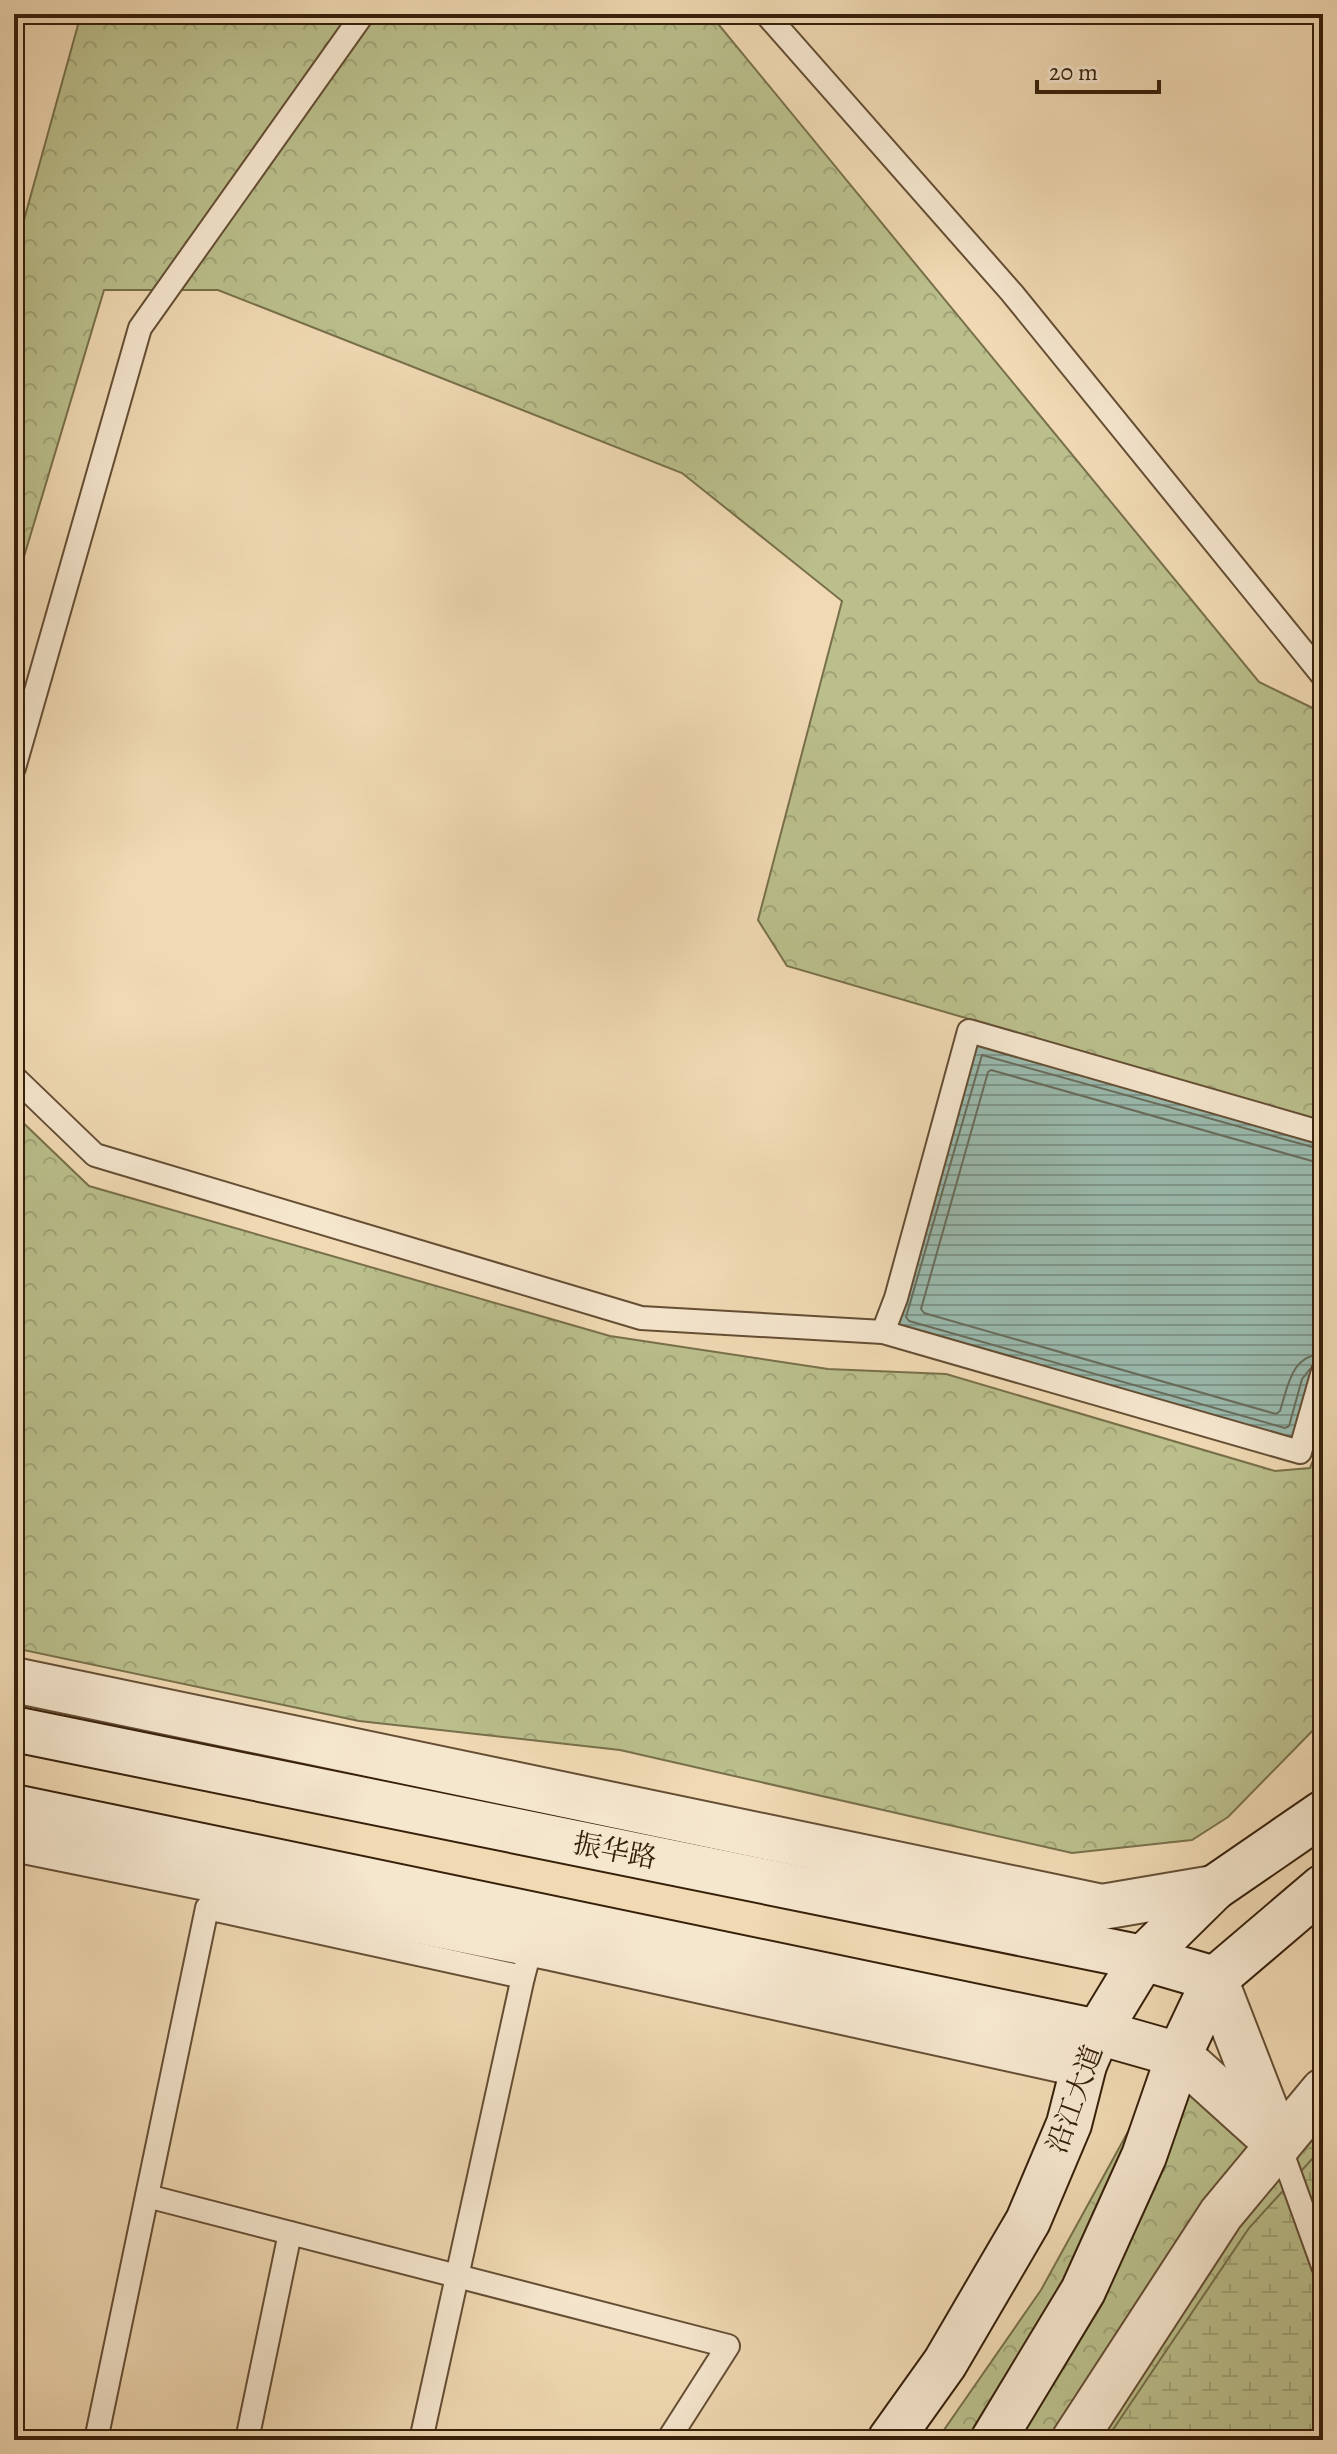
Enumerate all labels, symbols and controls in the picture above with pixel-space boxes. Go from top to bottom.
scale bar [1037,44,1159,94]
text: 20 m [1049,56,1098,88]
street label: 振华路 [570,1824,660,1878]
street label: 沿江大道 [1038,2040,1112,2158]

